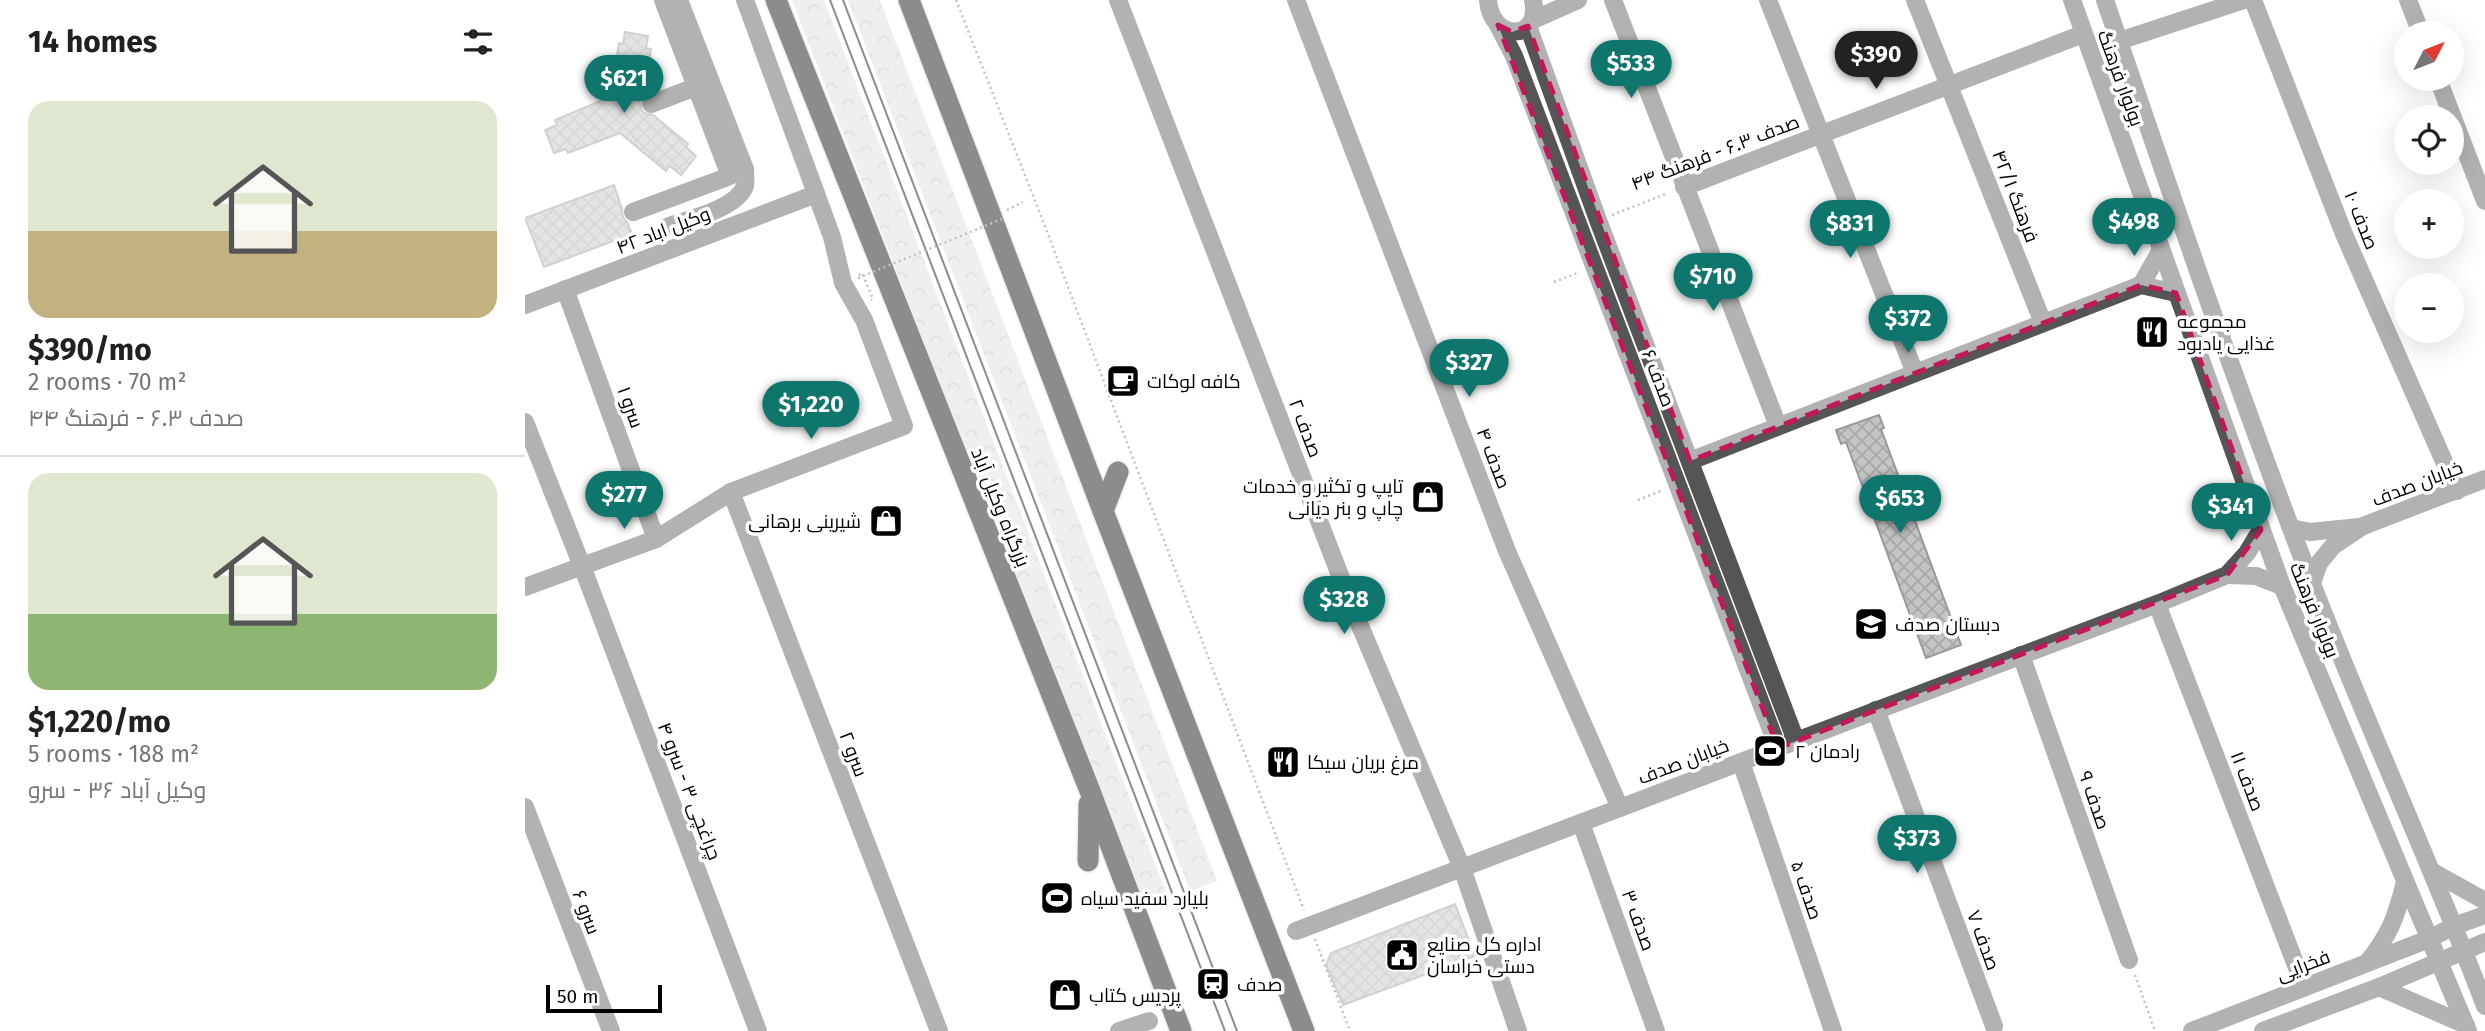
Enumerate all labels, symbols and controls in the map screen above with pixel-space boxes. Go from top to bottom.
north arrow [2394,21,2464,91]
map controls [2394,21,2464,343]
icon: filters [459,23,497,61]
text: 14 homes [28,24,157,60]
street label: بولوار فرهنگ [2092,27,2149,129]
pin: $390 [1835,32,1917,91]
text: $390 [1851,40,1901,68]
pin: $533 [1590,41,1672,100]
text: $533 [1607,49,1655,77]
pin: $621 [583,55,665,115]
text: $621 [600,64,648,92]
button: locate [2394,105,2464,175]
street label: صدف ۶.۳ - فرهنگ ۴۴ [1628,110,1803,195]
icon: home [200,146,326,272]
street label: فرهنگ ۴۲/۱ [1987,147,2044,246]
street label: صدف ۱۰ [2339,188,2384,253]
button: + [2394,189,2464,259]
pin: $498 [2093,198,2175,258]
pin: $831 [1809,201,1891,260]
street label: وکیل اباد ۴۲ [613,202,713,259]
text: $498 [2108,207,2160,235]
text: $831 [1826,209,1874,237]
pin: $710 [1672,254,1754,313]
text: $710 [1690,262,1736,290]
button: − [2394,273,2464,343]
pin: $372 [1867,296,1949,355]
text: $372 [1885,304,1931,332]
place label: مجموعه غذایی یادبود [2177,310,2276,355]
restaurant icon: مجموعه غذایی یادبود [2133,313,2171,351]
text: $390/mo [28,332,152,368]
pin: $327 [1428,340,1510,399]
street label: صدف ۶ [1637,346,1680,410]
text: $327 [1446,348,1492,376]
cafe icon: کافه لوکات [1104,362,1142,400]
text: 2 rooms · 70 m² [28,368,186,396]
place label: کافه لوکات [1147,370,1241,393]
pin: $1,220 [754,382,868,441]
street label: سرو ۱ [612,383,649,431]
text: $1,220 [778,390,844,418]
street label: صدف ۲ [1284,396,1327,461]
text: صدف ۶.۳ - فرهنگ ۴۴ [28,404,244,432]
street label: صدف ۴ [1472,425,1516,492]
street label: بزرگراه وکیل آباد [966,444,1035,570]
street label: خیابان صدف [2368,456,2466,511]
pin: $277 [583,472,665,531]
place label: تایپ و تکثیر و خدمات چاپ و بنر دیانی [1243,475,1403,521]
pin: $653 [1859,476,1941,535]
shop icon: تایپ و تکثیر و خدمات چاپ و بنر دیانی [1409,478,1447,516]
text: $277 [601,480,647,508]
text: $653 [1875,484,1925,512]
pin: $341 [2190,484,2272,543]
text: $341 [2208,492,2254,520]
shop icon: شیرینی برهانی [867,502,905,540]
place label: شیرینی برهانی [748,510,861,533]
icon: home [200,518,326,644]
street label: بولوار فرهنگ [2285,559,2344,661]
pin: $328 [1303,576,1385,636]
text: $328 [1319,585,1369,613]
school or university icon: دبستان صدف [1852,605,1890,643]
place label: دبستان صدف [1895,613,2000,636]
text: $1,220/mo [28,704,171,740]
street label: چراغچی ۳ - سرو ۴ [652,719,726,864]
street label: سرو ۲ [834,728,873,780]
sports icon: رادمان ۲ [1751,732,1789,770]
street label: خیابان صدف [1634,734,1732,789]
text: 5 rooms · 188 m² [28,740,199,768]
place label: رادمان ۲ [1795,740,1860,763]
restaurant icon: مرغ بریان سیکا [1264,743,1302,781]
street label: صدف ۱۱ [2226,748,2269,814]
place label: مرغ بریان سیکا [1307,751,1419,776]
street label: صدف ۹ [2074,768,2115,832]
text: وکیل آباد ۳۶ - سرو [28,776,206,804]
pin: $373 [1876,816,1958,875]
text: $373 [1893,824,1941,852]
street label: صدف ۵ [1786,858,1827,923]
sports icon: بلیارد سفید سیاه [1038,879,1076,917]
street label: سرو ۶ [568,887,605,938]
place label: بلیارد سفید سیاه [1081,887,1209,910]
street label: صدف ۳ [1617,887,1660,954]
street label: صدف ۷ [1962,907,2005,973]
place label: اداره کل صنایع دستی خراسان [1427,933,1542,978]
public building icon: اداره کل صنایع دستی خراسان [1383,936,1421,974]
street label: فخرایی [2273,945,2333,986]
station icon: صدف [1194,965,1232,1003]
place label: صدف [1237,973,1282,996]
shop icon: پردیس کتاب [1046,976,1084,1014]
scale bar [546,982,661,1014]
place label: پردیس کتاب [1089,984,1181,1008]
text: 50 m [557,985,598,1008]

